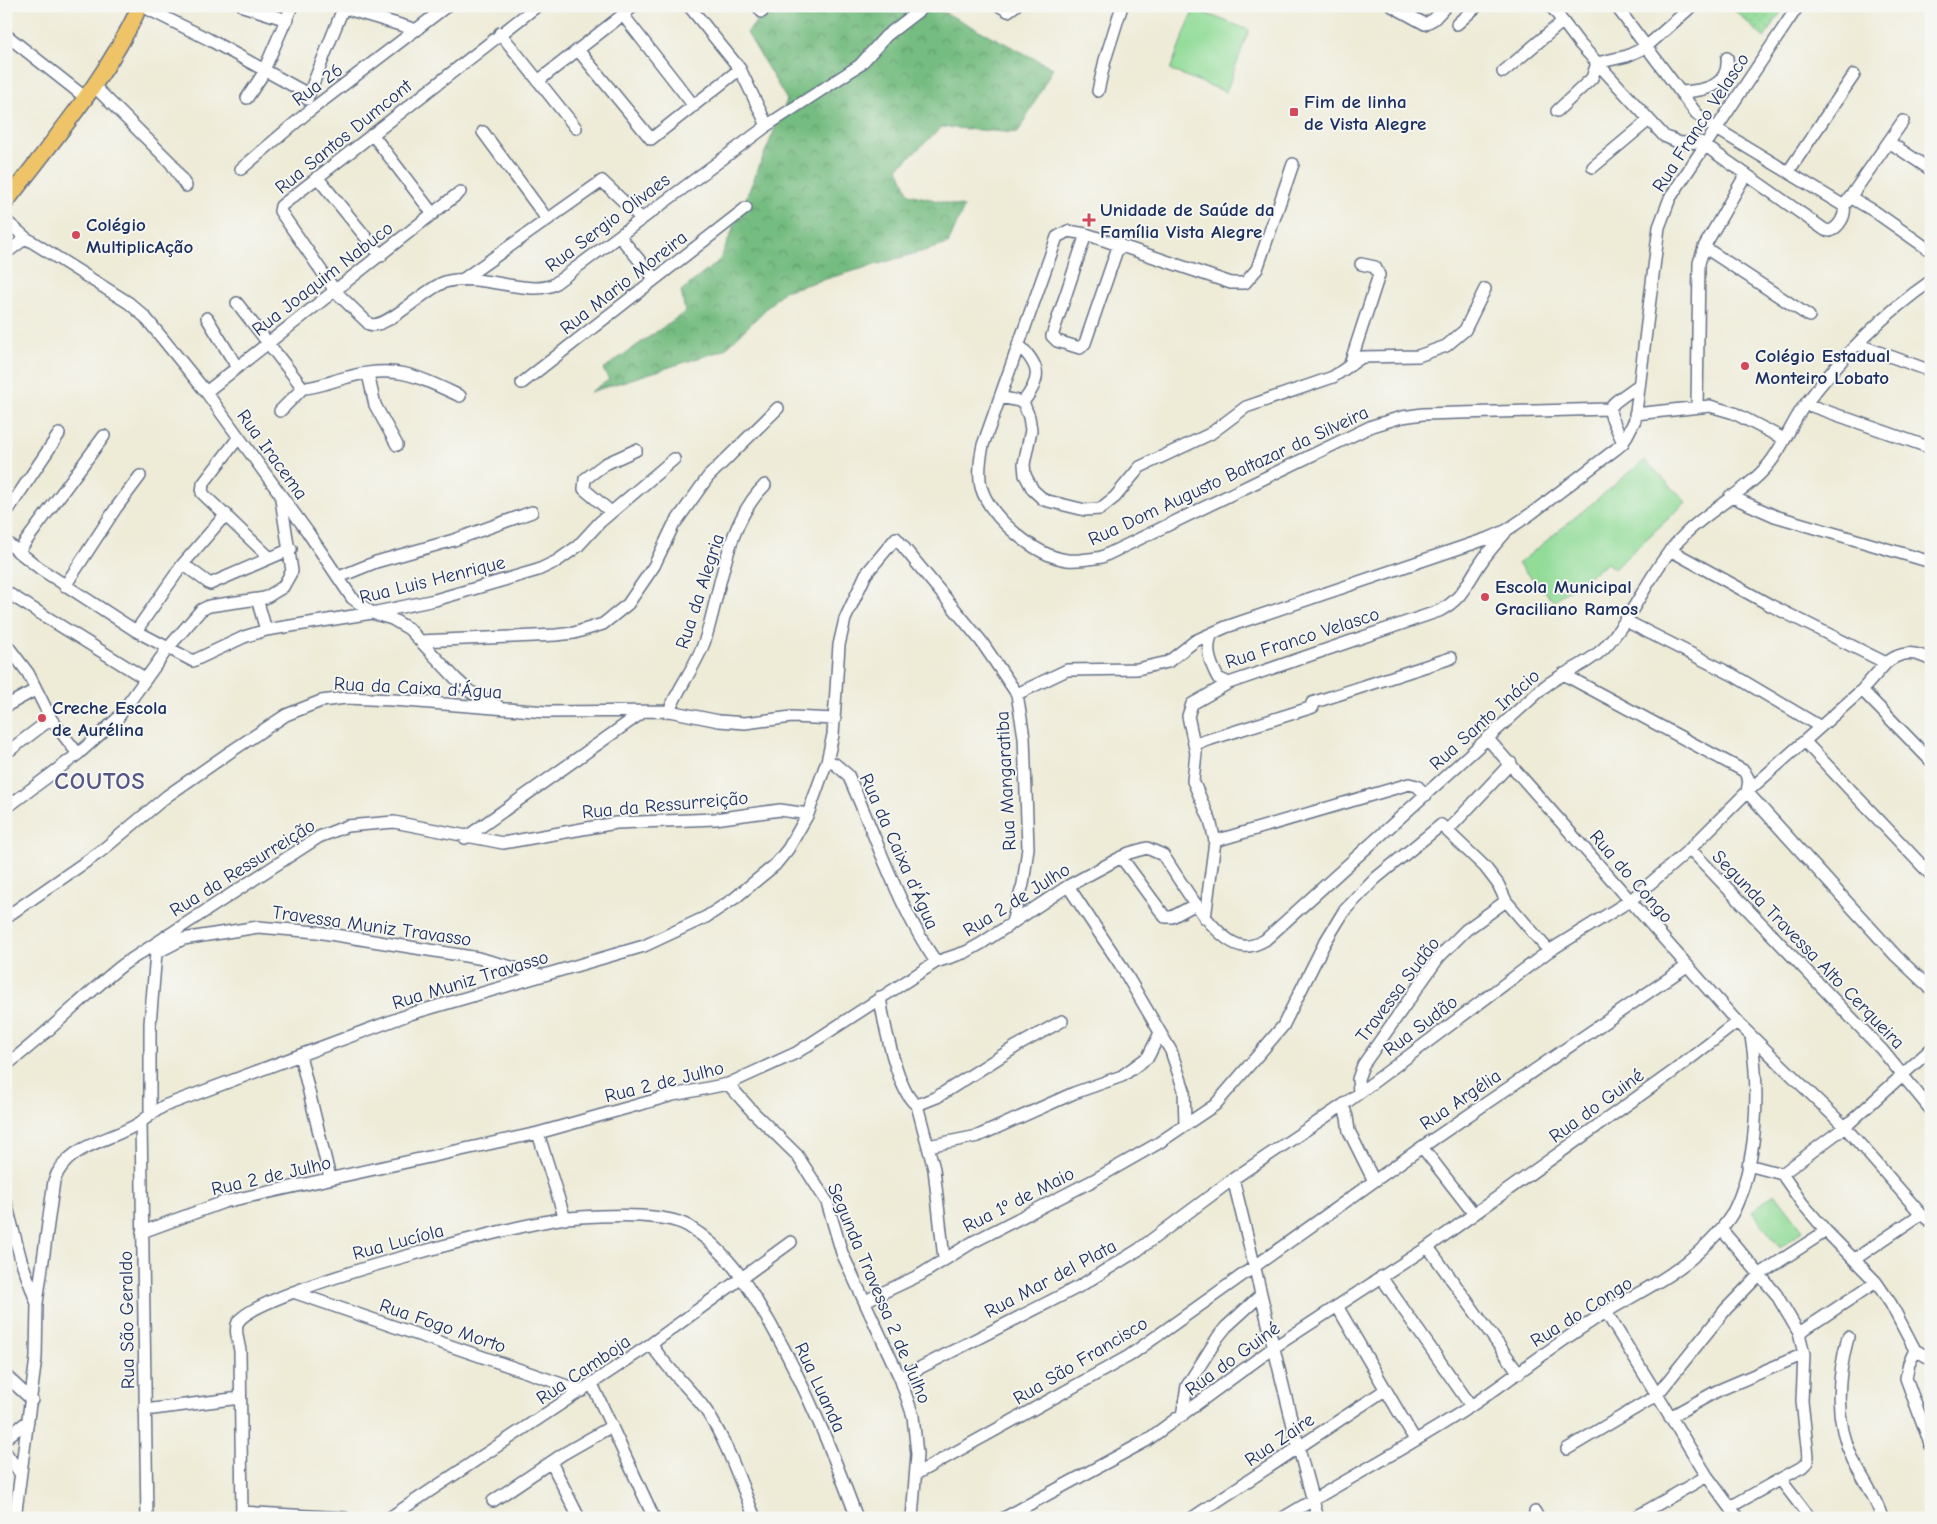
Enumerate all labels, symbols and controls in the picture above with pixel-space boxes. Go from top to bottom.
street label: Rua Franco Velasco [1648,49,1754,196]
street label: Rua 26 [288,59,347,111]
street label: Rua Santos Dumcont [271,75,417,199]
place label: Fim de linha de Vista Alegre [1304,91,1426,135]
marker: Fim de linha de Vista Alegre [1288,106,1300,118]
street label: Rua Sergio Olivaes [541,169,674,277]
place label: Unidade de Saúde da Família Vista Alegre [1100,199,1275,243]
marker: Unidade de Saúde da Família Vista Alegre [1082,213,1096,227]
place label: Colégio MultiplicAção [86,214,193,258]
street label: Rua Joaquim Nabuco [248,217,398,341]
street label: Rua Mario Moreira [556,226,692,339]
marker: Colégio MultiplicAção [70,229,82,241]
place label: Colégio Estadual Monteiro Lobato [1755,345,1890,389]
marker: Colégio Estadual Monteiro Lobato [1739,360,1751,372]
street label: Rua Dom Augusto Baltazar da Silveira [1085,401,1372,551]
street label: Rua Iracema [232,405,312,504]
street label: Rua da Alegria [671,531,729,652]
street label: Rua Luis Henrique [357,551,507,609]
place label: Escola Municipal Graciliano Ramos [1495,576,1638,620]
marker: Escola Municipal Graciliano Ramos [1479,591,1491,603]
street label: Rua Franco Velasco [1222,603,1382,673]
street label: Rua Santo Inácio [1425,665,1544,775]
street label: Rua da Caixa d'Água [333,673,503,703]
place label: Creche Escola de Aurélina [52,697,167,741]
street label: Rua Mangaratiba [991,710,1021,851]
marker: Creche Escola de Aurélina [36,712,48,724]
district label: COUTOS [54,767,146,795]
street label: Rua da Caixa d'Água [855,770,943,933]
street label: Rua da Ressurreição [581,787,749,823]
street label: Rua da Ressurreição [166,814,319,921]
street label: Rua do Congo [1585,826,1678,928]
street label: Segunda Travessa Alto Cerqueira [1707,846,1909,1054]
street label: Rua 2 de Julho [959,858,1074,942]
street label: Travessa Muniz Travasso [271,901,473,951]
street label: Travessa Sudão [1351,933,1445,1047]
street label: Rua Muniz Travasso [389,946,551,1014]
street label: Rua Sudão [1379,991,1462,1061]
street label: Rua 2 de Julho [602,1057,726,1107]
street label: Rua do Guiné [1545,1064,1648,1147]
street label: Rua Argélia [1416,1065,1505,1135]
street label: Rua 2 de Julho [209,1152,333,1200]
street label: Rua 1º de Maio [959,1162,1078,1237]
street label: Segunda Travessa 2 de Julho [823,1180,936,1407]
street label: Rua Lucíola [350,1219,446,1265]
street label: Rua Mar del Plata [981,1235,1120,1323]
street label: Rua São Geraldo [115,1251,139,1389]
street label: Rua do Congo [1527,1272,1637,1352]
street label: Rua Fogo Morto [377,1294,509,1358]
street label: Rua São Francisco [1009,1312,1152,1410]
street label: Rua do Guiné [1181,1317,1284,1400]
street label: Rua Camboja [532,1330,635,1409]
street label: Rua Luanda [790,1339,850,1436]
street label: Rua Zaire [1241,1409,1318,1471]

